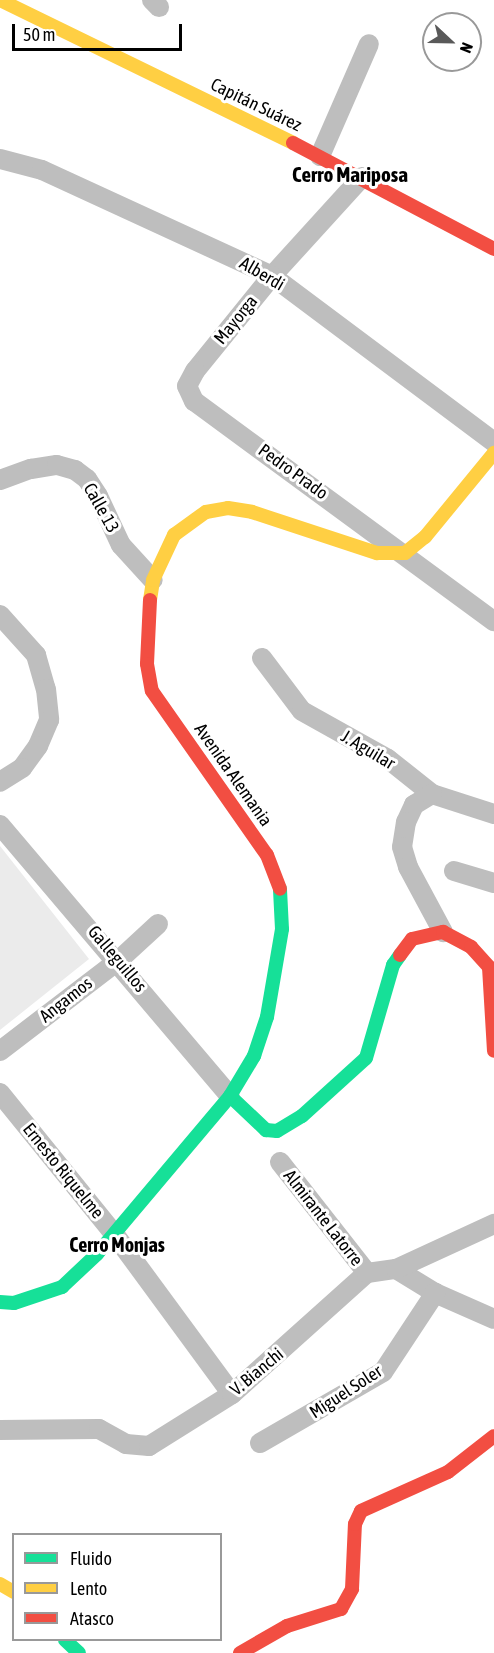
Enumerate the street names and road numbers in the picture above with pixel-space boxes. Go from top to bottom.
street label: Capitán Suárez [207,74,305,136]
street label: Alberdi [236,253,288,295]
street label: Mayorga [210,291,262,349]
street label: Pedro Prado [254,440,332,504]
street label: Calle 13 [79,479,123,537]
street label: Avenida Alemania [190,719,276,831]
street label: J. Aguilar [337,726,399,774]
street label: Galleguillos [83,921,151,997]
street label: Angamos [35,973,97,1027]
street label: Ernesto Riquelme [18,1119,108,1223]
street label: Almirante Latorre [279,1166,367,1270]
street label: V. Bianchi [226,1343,288,1401]
street label: Miguel Soler [306,1361,386,1423]

